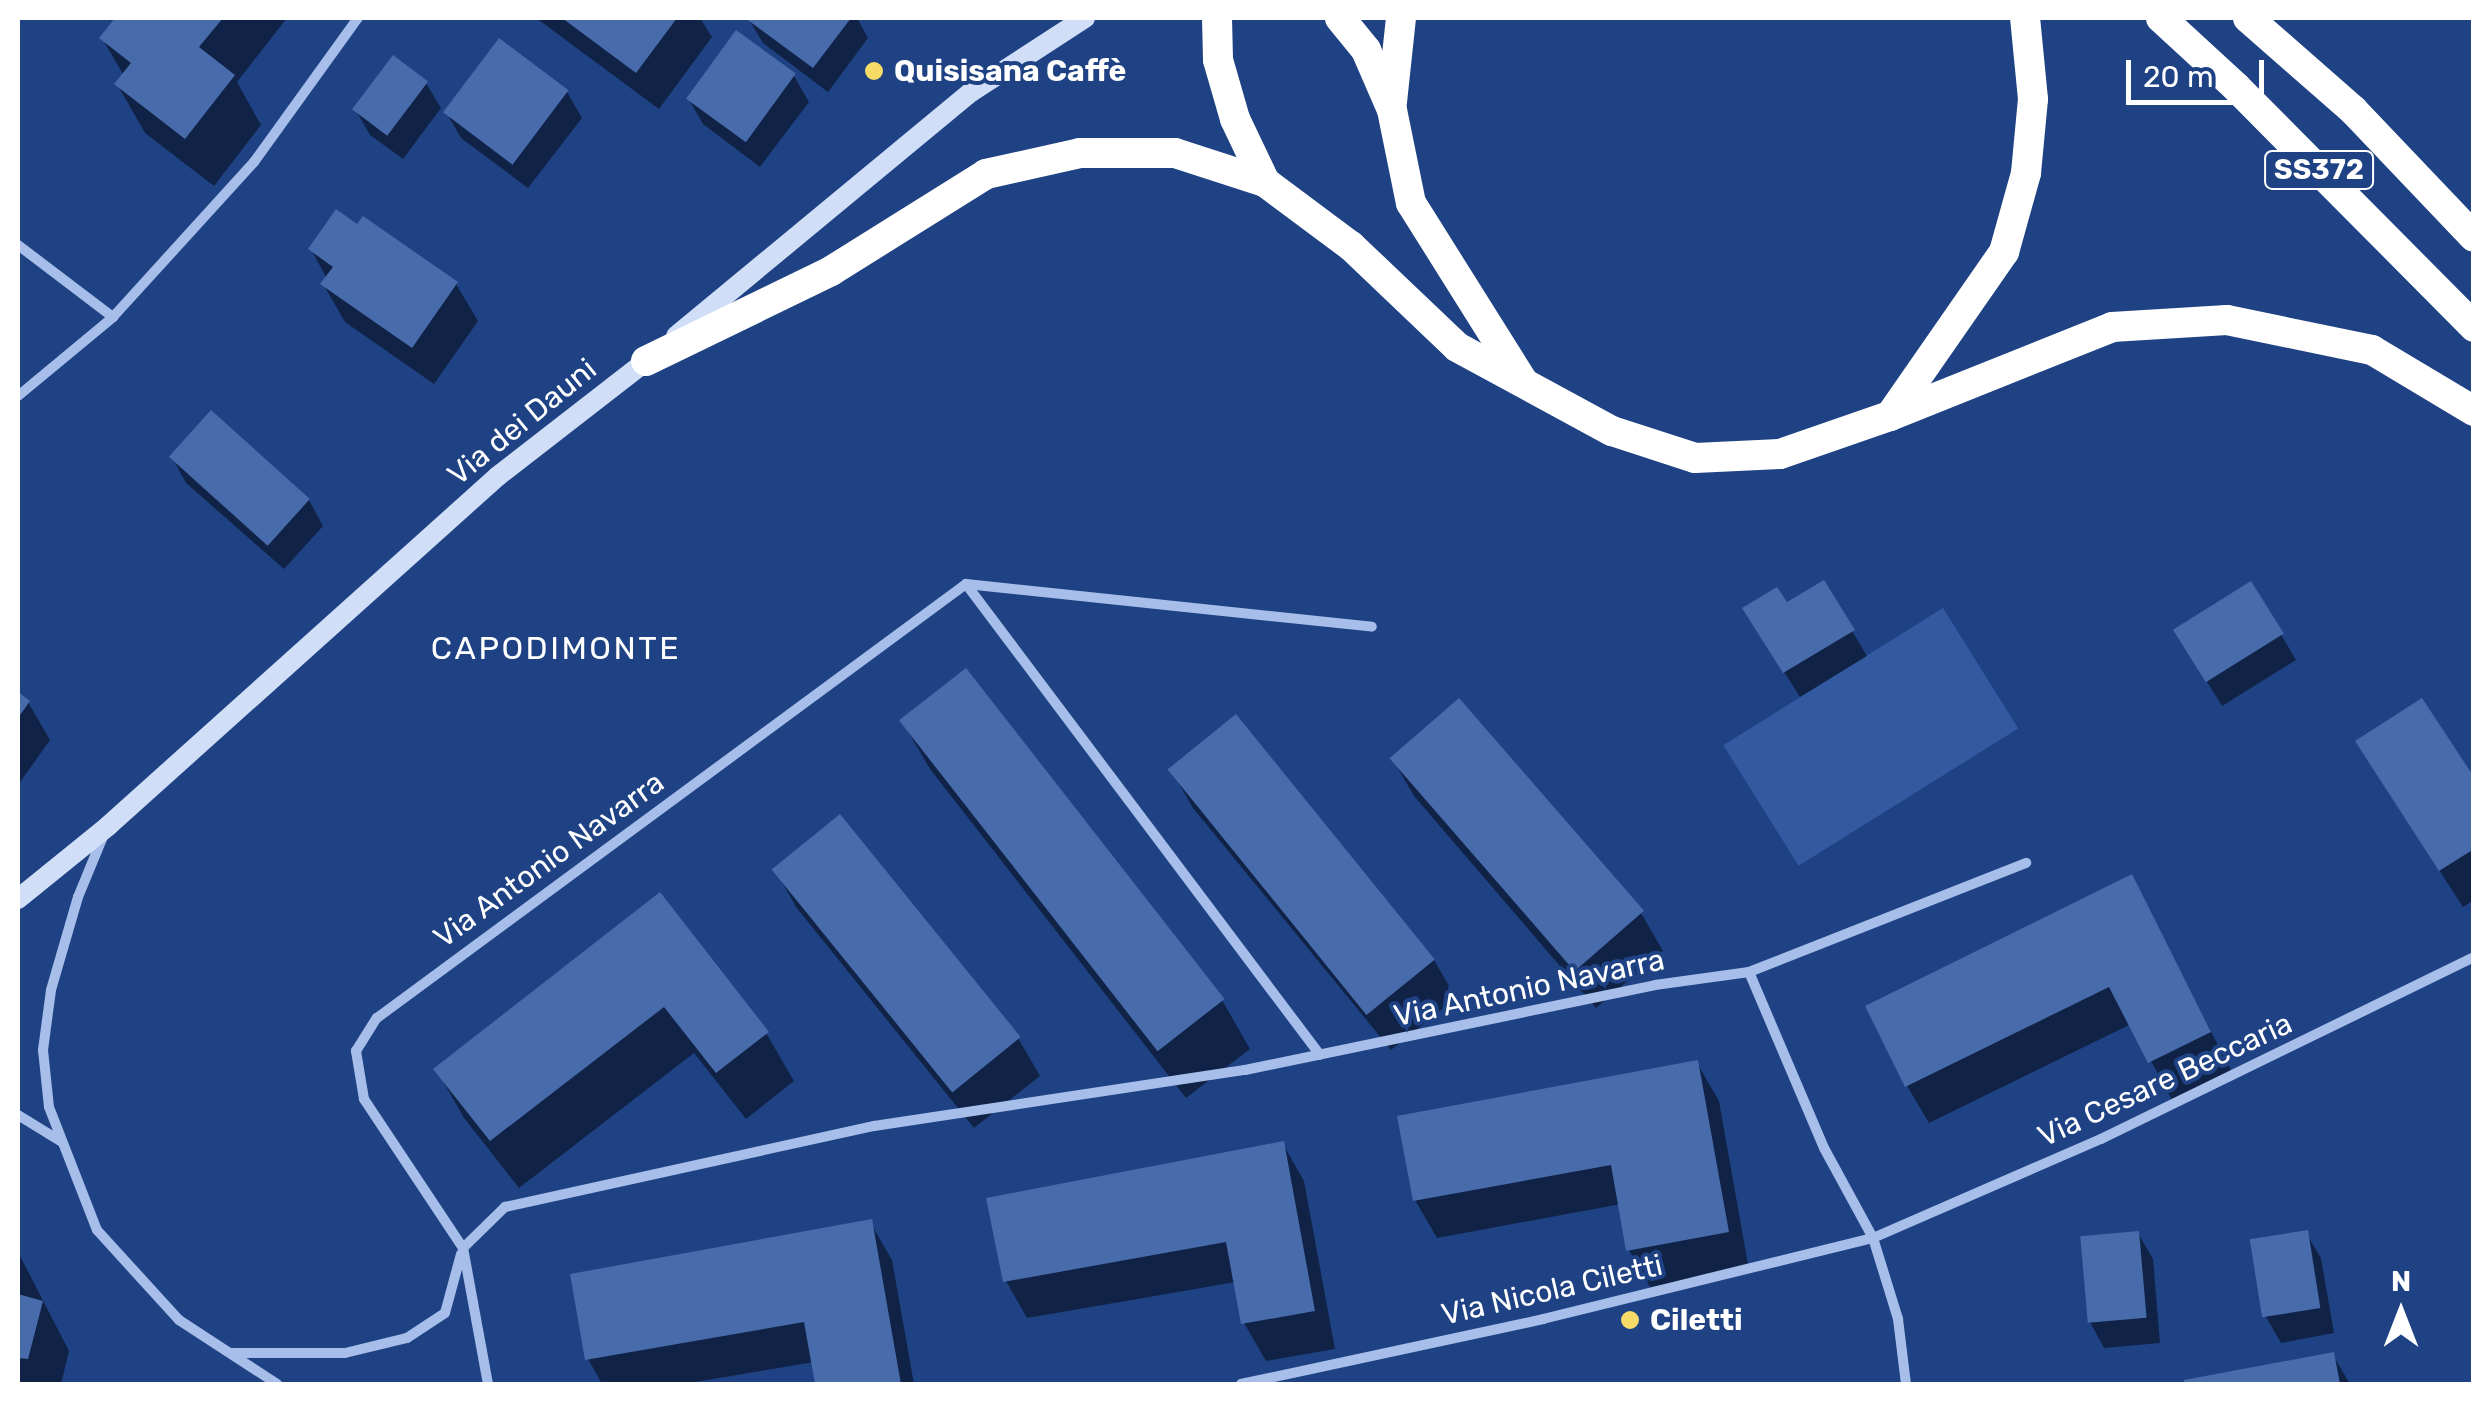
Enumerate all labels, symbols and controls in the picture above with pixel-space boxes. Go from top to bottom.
scale bar [2131,40,2268,102]
place label: Quisisana Caffè [894,53,1126,89]
text: 20 m [2143,59,2214,95]
marker: Quisisana Caffè [863,60,885,82]
road number: SS372 [2264,147,2374,193]
street label: Via dei Dauni [440,351,604,493]
district label: CAPODIMONTE [431,629,681,667]
street label: Via Antonio Navarra [427,764,671,956]
street label: Via Antonio Navarra [1390,942,1668,1034]
street label: Via Cesare Beccaria [2032,1005,2298,1155]
street label: Via Nicola Ciletti [1438,1247,1666,1333]
north arrow [2351,1262,2451,1362]
text: N [2391,1265,2411,1298]
place label: Ciletti [1650,1302,1743,1338]
marker: Ciletti [1619,1309,1641,1331]

